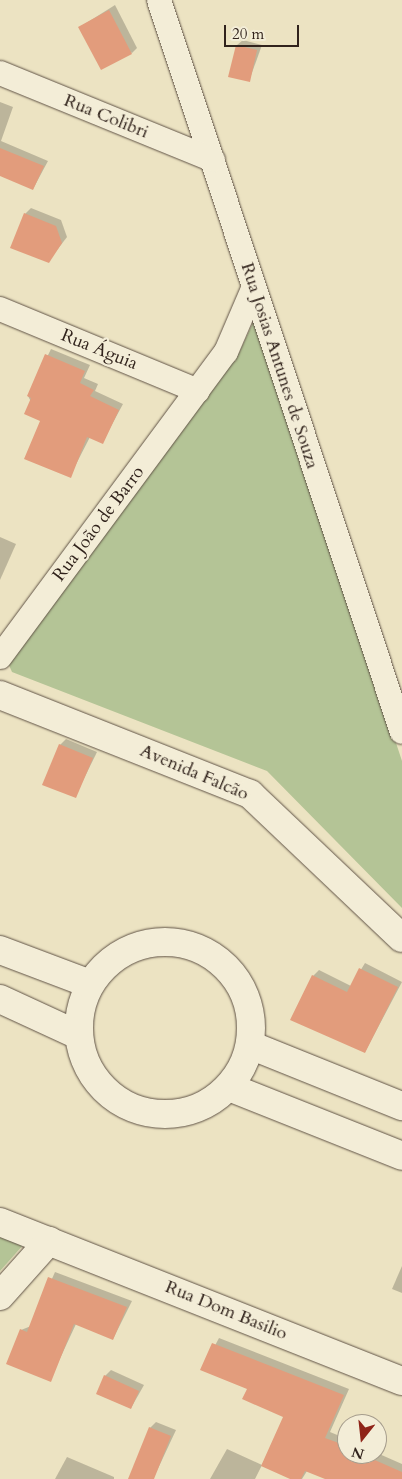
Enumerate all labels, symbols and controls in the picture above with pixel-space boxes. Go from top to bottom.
scale bar [227,15,302,47]
text: 20 m [232,24,264,44]
street label: Rua Colibri [61,90,151,144]
street label: Rua Josias Antunes de Souza [235,260,323,472]
street label: Rua Águia [58,325,140,375]
street label: Rua João de Barro [49,462,149,586]
street label: Avenida Falcão [136,740,252,806]
street label: Rua Dom Basilio [162,1277,290,1345]
north arrow [337,1414,387,1464]
text: N [350,1442,366,1464]

